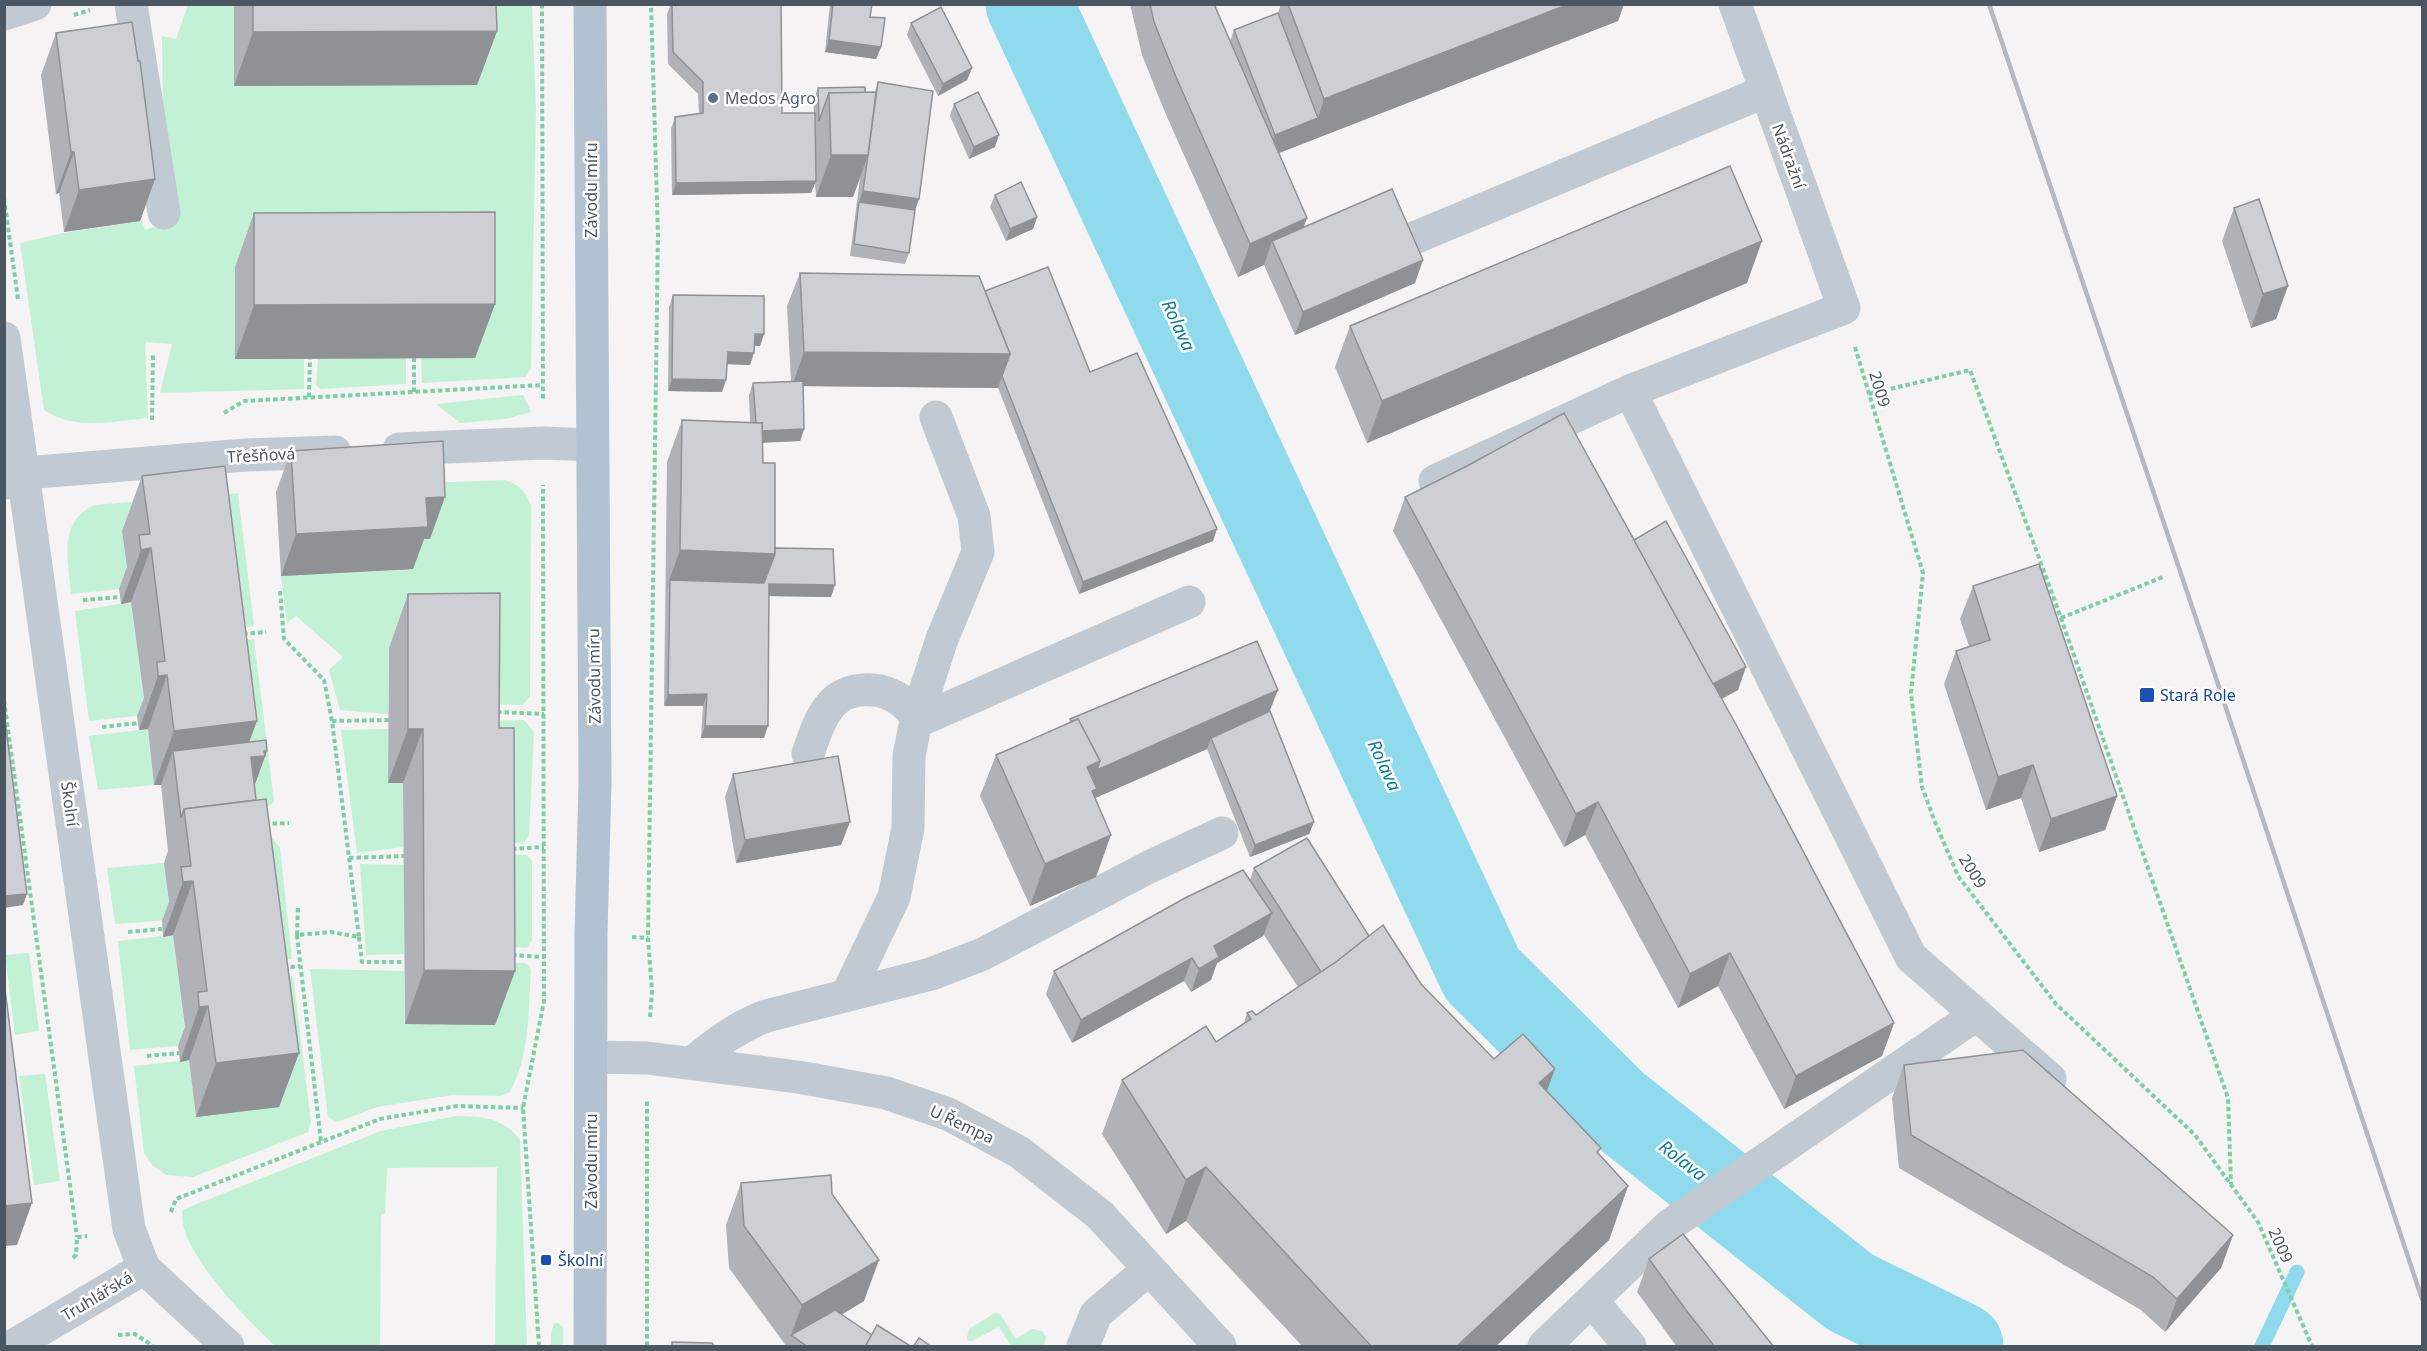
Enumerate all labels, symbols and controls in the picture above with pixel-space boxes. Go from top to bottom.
place label: Medos Agro [725,87,816,109]
marker: Medos Agro [706,91,720,105]
street label: Nádražní [1767,120,1811,192]
street label: Závodu míru [580,142,602,238]
water label: Rolava [1157,295,1201,355]
street label: 2009 [1864,368,1896,410]
street label: Třešňová [226,442,296,468]
street label: Závodu míru [582,628,606,724]
place label: Stará Role [2160,684,2236,706]
marker: Stará Role [2138,686,2156,704]
water label: Rolava [1363,735,1407,795]
street label: Školní [56,780,84,829]
street label: 2009 [1954,850,1992,892]
street label: U Řempa [926,1100,998,1148]
street label: Závodu míru [580,1113,602,1209]
water label: Rolava [1654,1134,1712,1186]
street label: 2009 [2264,1224,2298,1266]
place label: Školní [558,1249,604,1271]
marker: Školní [539,1253,553,1267]
street label: Truhlářská [57,1266,137,1326]

